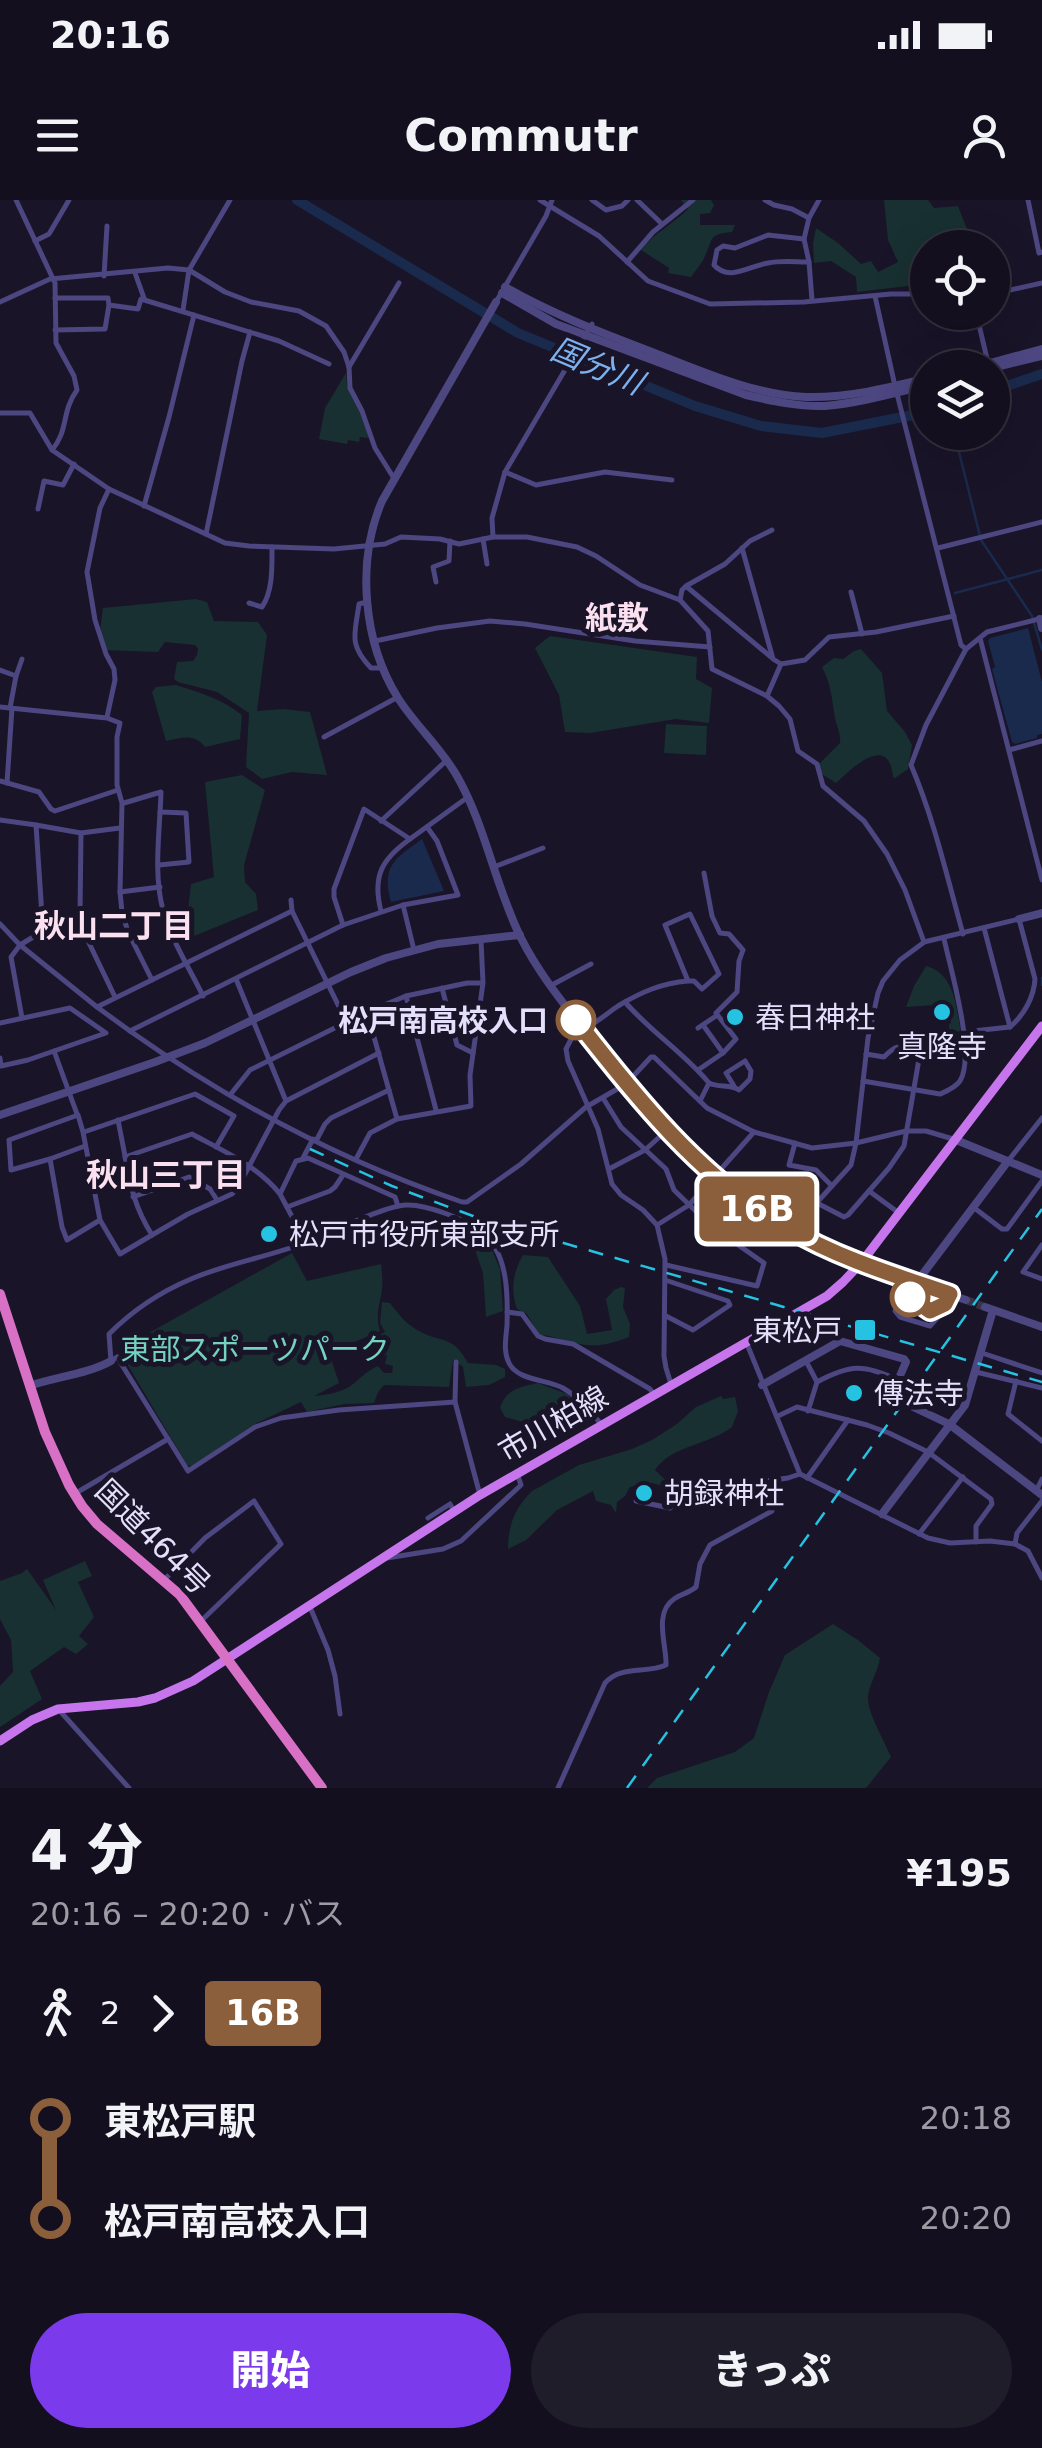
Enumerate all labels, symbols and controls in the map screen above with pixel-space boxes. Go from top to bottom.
text: 20:16 [50,13,171,57]
icon: menu [30,108,85,163]
icon: person [957,108,1012,163]
text: Commutr [404,109,638,162]
map controls [910,230,1010,450]
button: locate [910,230,1010,330]
water label: 国分川 [545,330,651,403]
button: layers [910,350,1010,450]
district label: 紙敷 [585,599,649,637]
district label: 秋山二丁目 [34,907,194,945]
place label: 春日神社 [755,1000,875,1035]
marker: 松戸南高校入口 [557,1001,595,1039]
marker: 真隆寺 [931,1001,953,1023]
place label: 松戸南高校入口 [338,1003,548,1038]
marker: 春日神社 [724,1006,746,1028]
place label: 真隆寺 [897,1029,987,1064]
district label: 秋山三丁目 [86,1156,246,1194]
line badge: 16B [700,1176,814,1242]
text: 16B [719,1189,795,1229]
place label: 松戸市役所東部支所 [289,1217,559,1252]
marker: 松戸市役所東部支所 [258,1223,280,1245]
unlabelled marker [891,1278,929,1316]
place label: 東松戸 [752,1313,842,1348]
marker: 東松戸 [852,1317,878,1343]
park label: 東部スポーツパーク [120,1332,390,1367]
place label: 傳法寺 [874,1376,964,1411]
street label: 市川柏線 [492,1379,614,1469]
marker: 傳法寺 [843,1382,865,1404]
street label: 国道464号 [89,1473,217,1601]
place label: 胡録神社 [664,1476,784,1511]
marker: 胡録神社 [633,1482,655,1504]
text: 4 分 [30,1818,142,1882]
text: ¥195 [906,1851,1012,1895]
text: 20:16 – 20:20 · バス [30,1895,345,1933]
icon: walk [30,1986,85,2041]
icon: forward [135,1986,190,2041]
text: 16B [225,1993,301,2033]
text: 2 [100,1994,120,2032]
text: 20:18 [920,2099,1012,2137]
text: 東松戸駅 [104,2100,256,2144]
text: 20:20 [920,2199,1012,2237]
text: 松戸南高校入口 [104,2200,370,2244]
button: 開始 [30,2313,511,2428]
button: きっぷ [531,2313,1012,2428]

